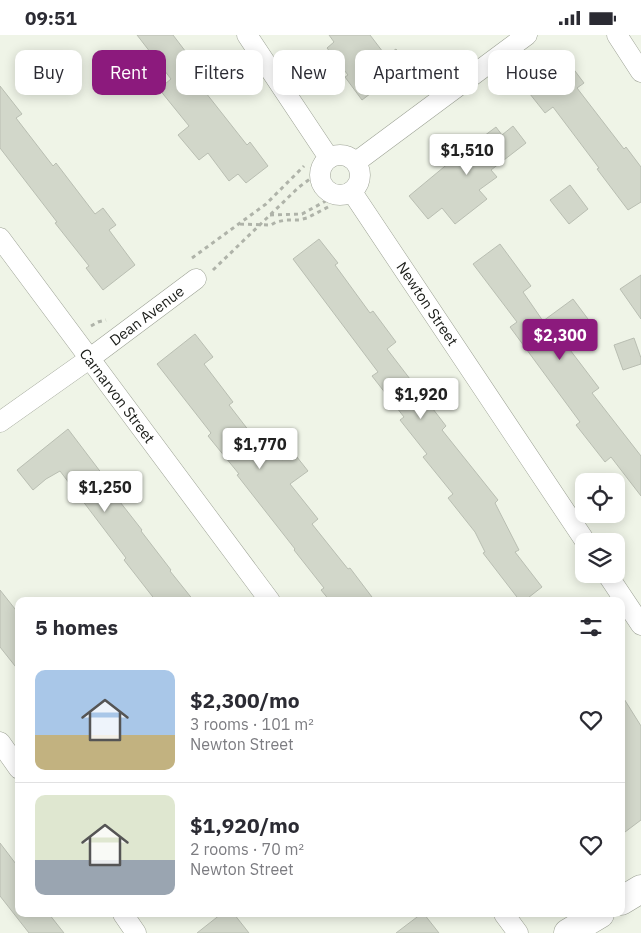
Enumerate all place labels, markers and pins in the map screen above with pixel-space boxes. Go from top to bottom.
pin: $1,510 [426,133,508,176]
pin: $2,300 [519,319,601,361]
pin: $1,920 [380,377,462,420]
pin: $1,770 [219,427,301,470]
pin: $1,250 [64,471,146,513]

